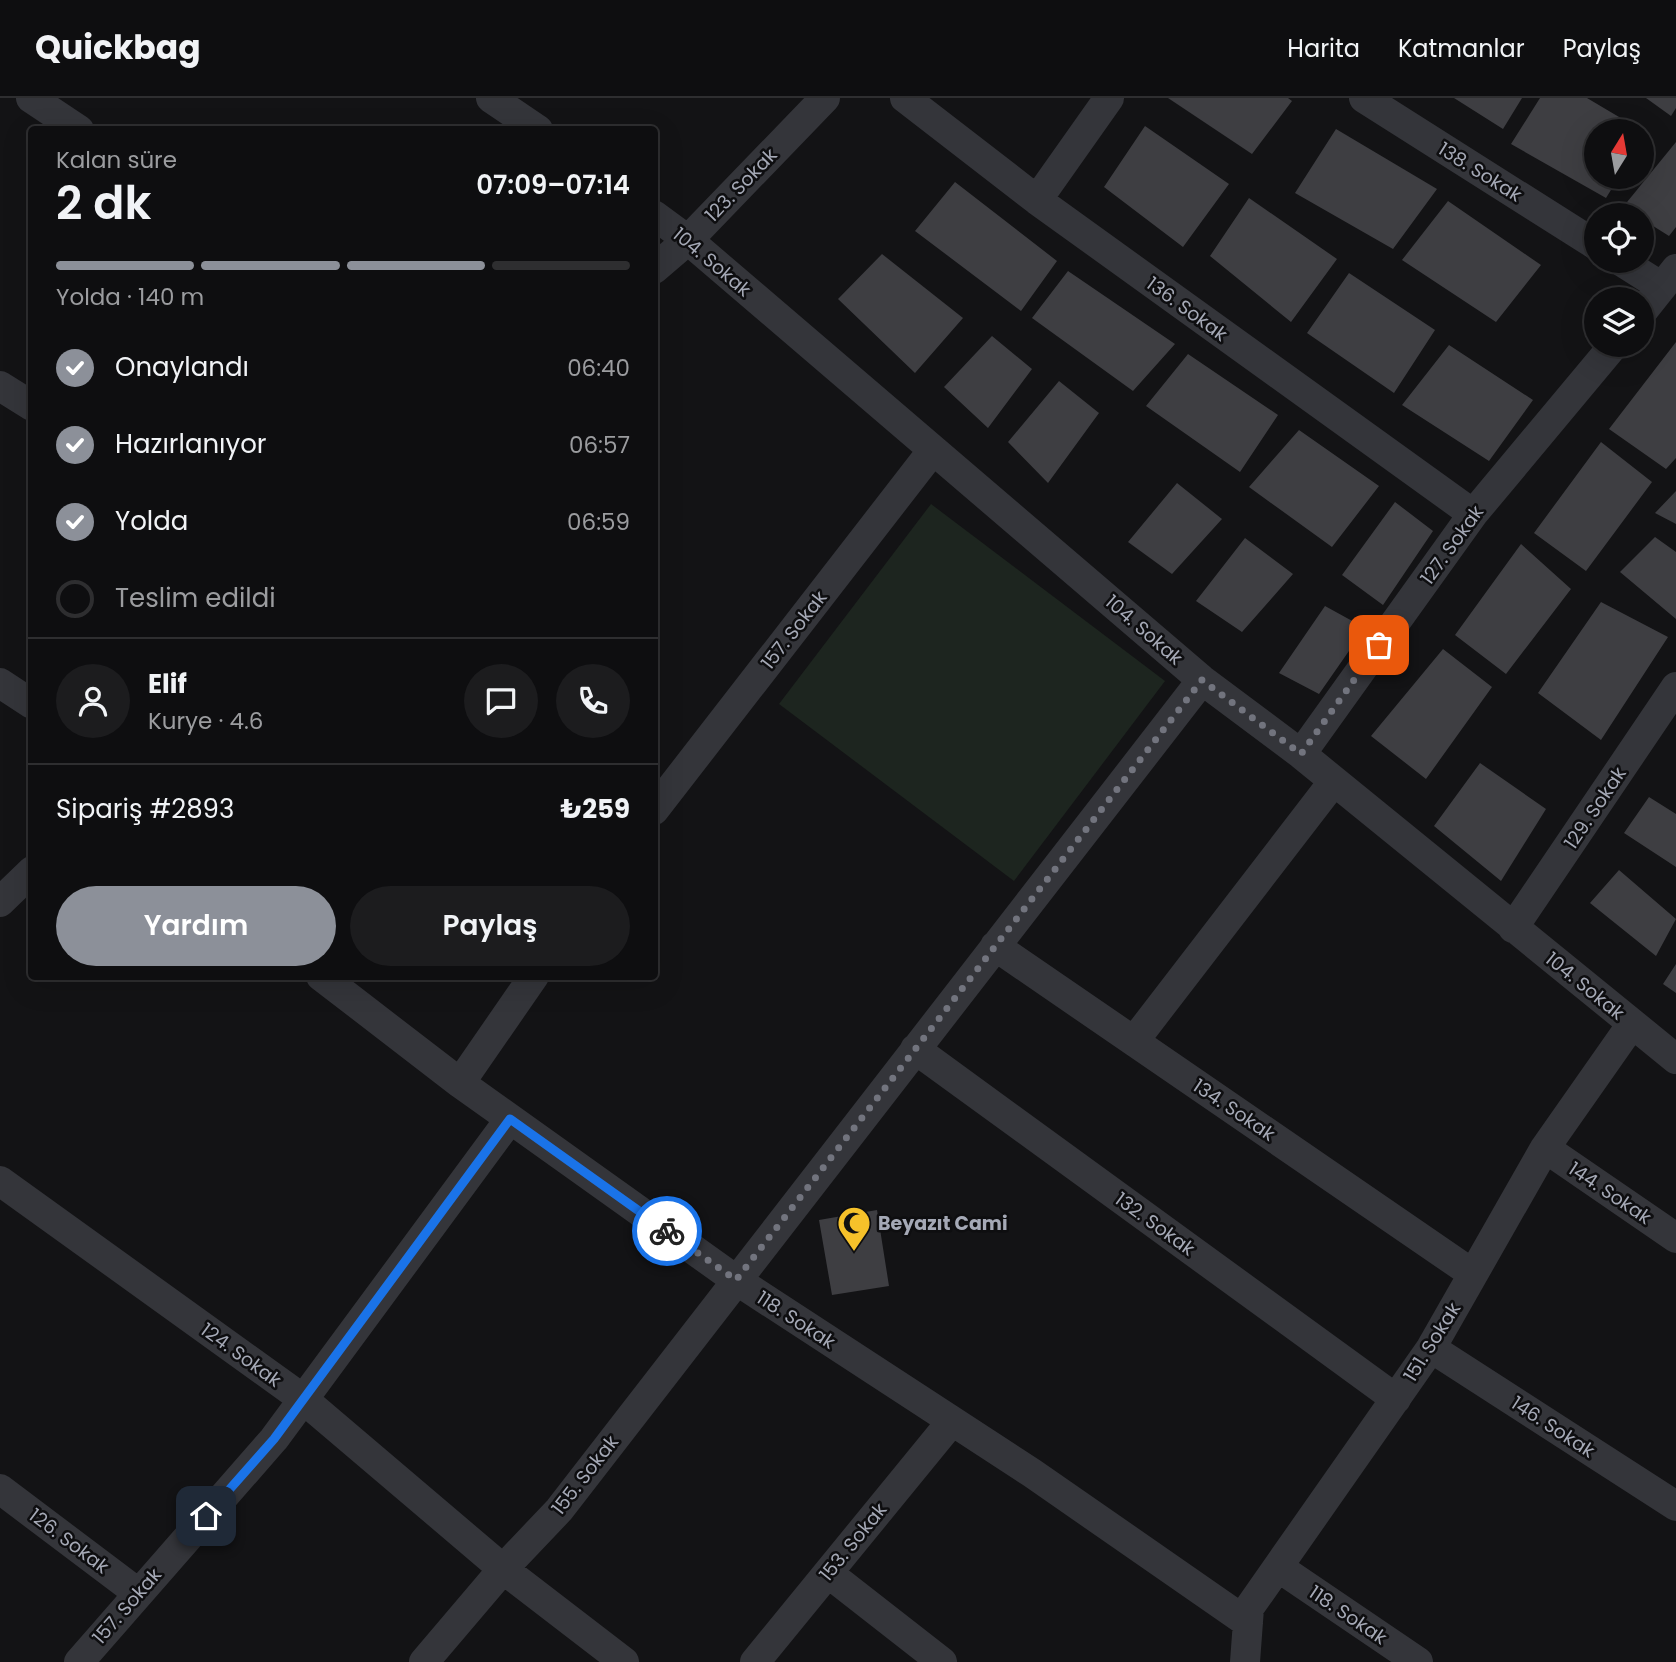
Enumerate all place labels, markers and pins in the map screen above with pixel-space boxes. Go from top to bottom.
pin [1349,615,1409,675]
mosque icon: Beyazıt Cami [835,1204,873,1253]
place label: Beyazıt Cami [878,1210,1008,1237]
pin [176,1486,236,1546]

